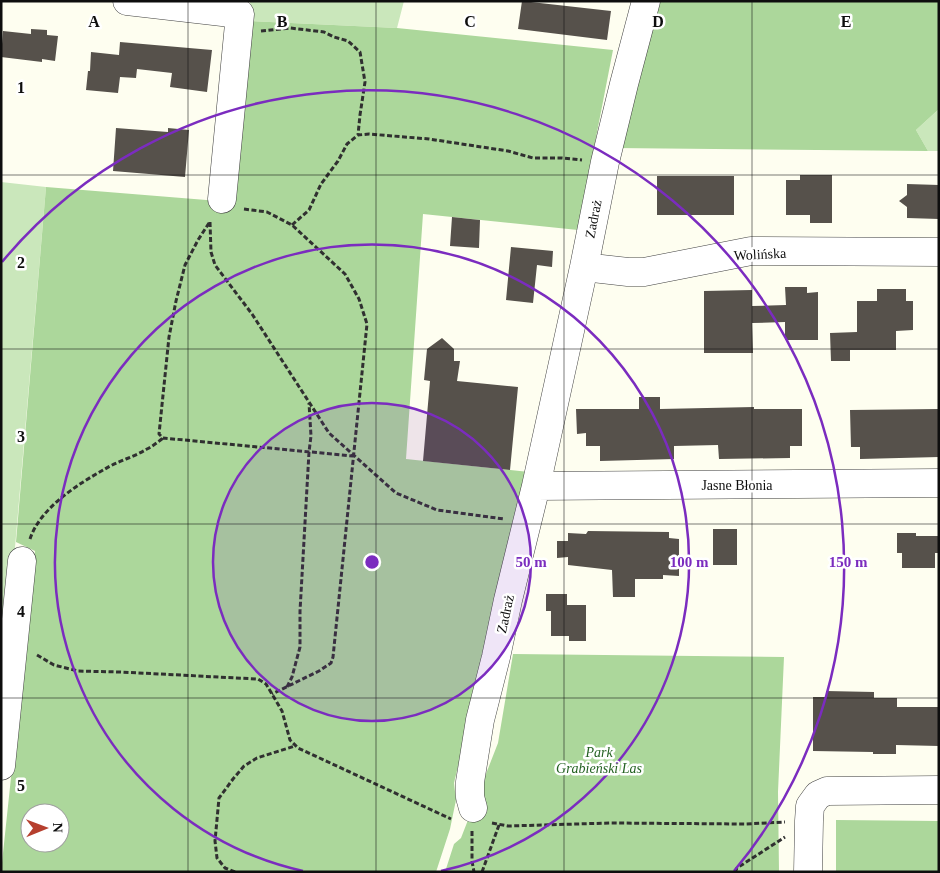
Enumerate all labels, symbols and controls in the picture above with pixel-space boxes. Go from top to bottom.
text: A [88,13,100,30]
text: B [277,13,288,30]
text: C [464,13,476,30]
text: D [652,13,664,30]
text: E [841,13,851,30]
text: 1 [17,79,25,96]
street label: Zadraż [582,199,605,240]
street label: Wolińska [733,246,787,263]
text: 2 [17,254,25,271]
text: 3 [17,428,25,445]
street label: Jasne Błonia [701,478,773,493]
centre of rings [363,553,381,571]
text: 50 m [515,554,547,570]
text: 100 m [670,554,709,570]
text: 150 m [829,554,868,570]
street label: Zadraż [494,594,517,635]
text: 4 [17,603,25,620]
park label: Park Grabieński Las [556,745,643,776]
text: 5 [17,777,25,794]
north arrow [20,803,70,853]
text: N [50,823,65,833]

